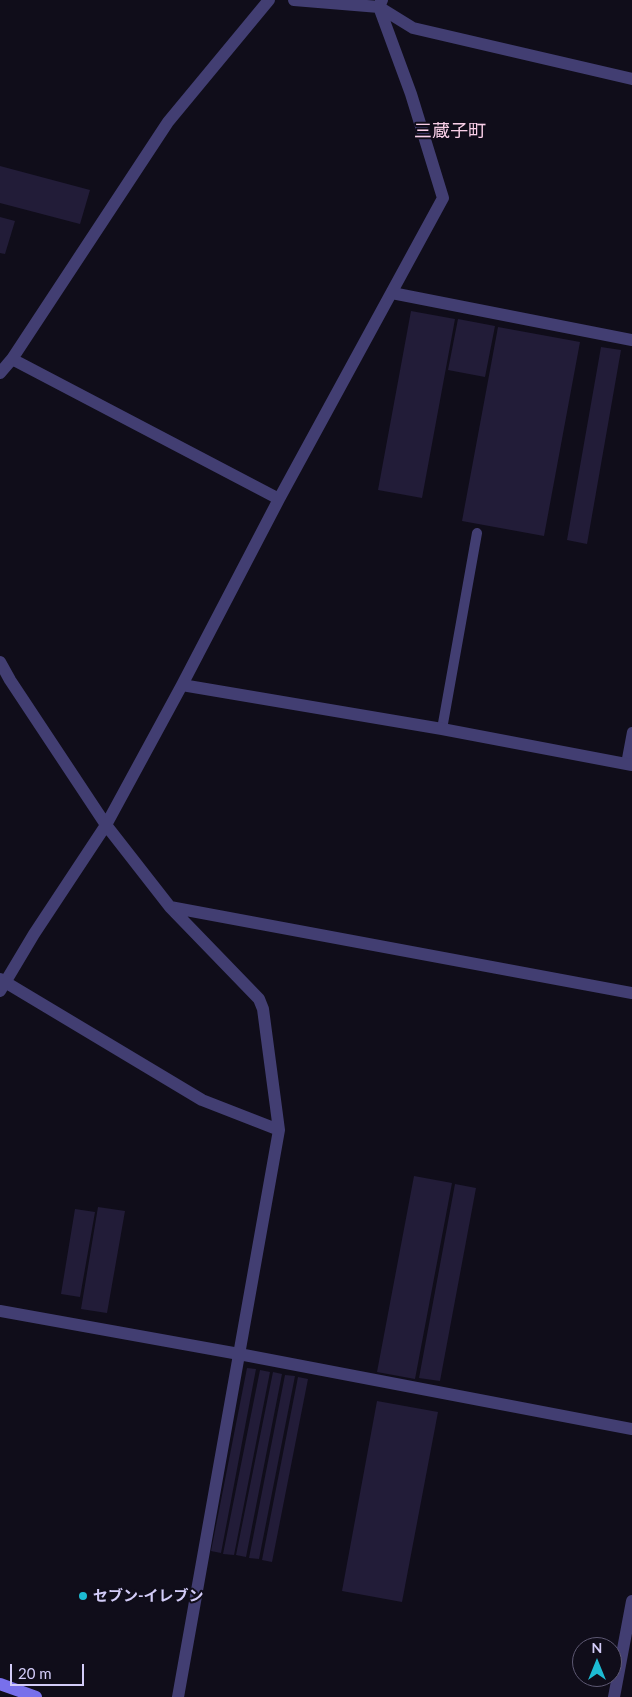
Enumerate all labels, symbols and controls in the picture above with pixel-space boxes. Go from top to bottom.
district label: 三蔵子町 [414,120,486,142]
place label: セブン-イレブン [93,1587,204,1605]
marker: セブン-イレブン [77,1590,89,1602]
north arrow [572,1637,622,1687]
text: N [592,1639,602,1656]
scale bar [12,1654,86,1686]
text: 20 m [18,1664,52,1682]

